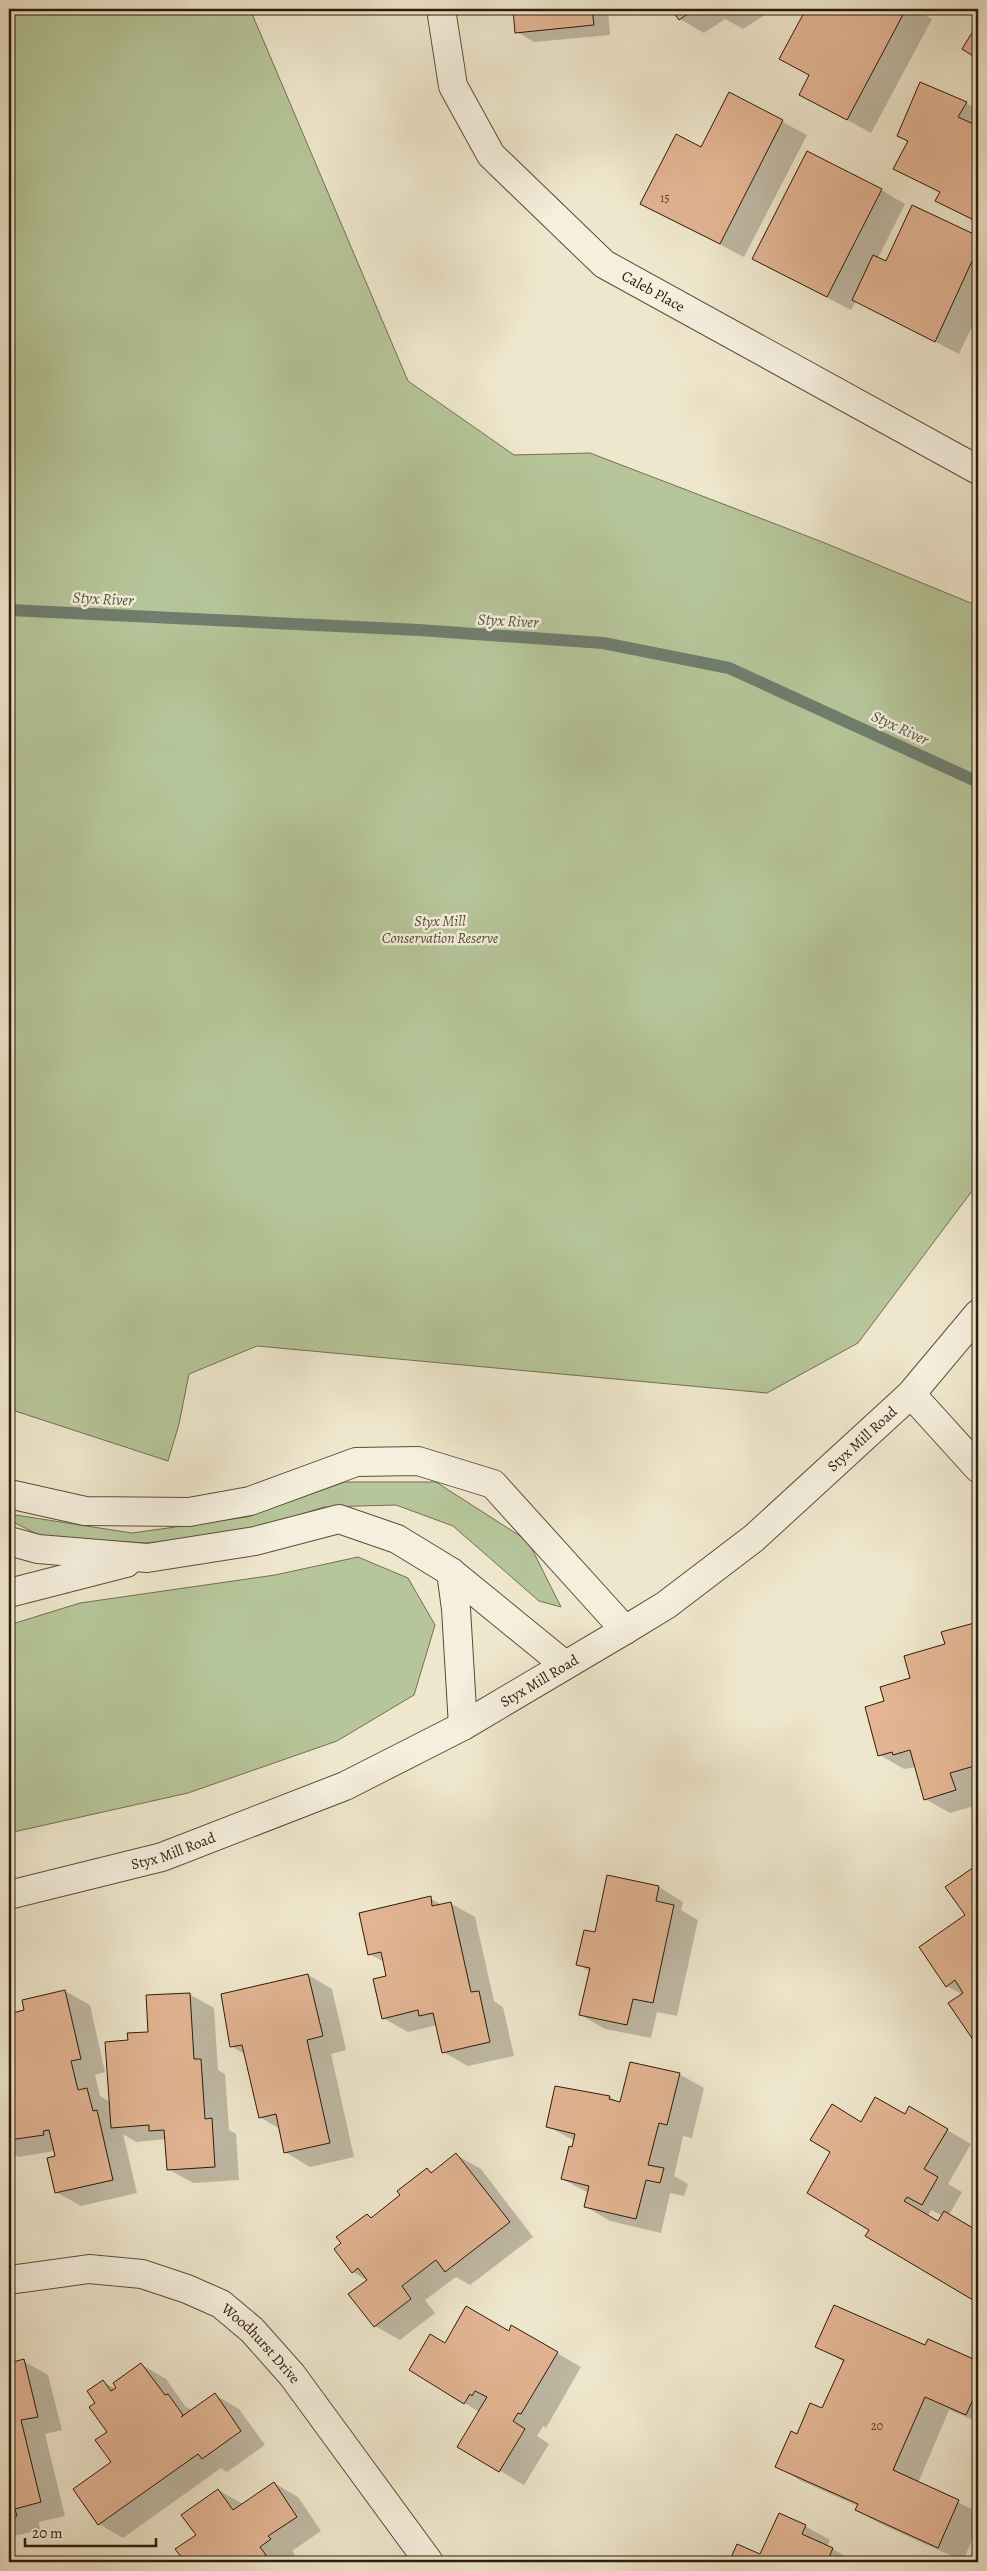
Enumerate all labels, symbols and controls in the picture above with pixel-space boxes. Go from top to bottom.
house number: 15 [660,190,670,206]
street label: Caleb Place [618,266,689,317]
water label: Styx River [72,586,134,612]
water label: Styx River [477,608,539,634]
water label: Styx River [868,705,933,751]
park label: Styx Mill Conservation Reserve [382,911,499,948]
street label: Styx Mill Road [823,1401,902,1476]
street label: Styx Mill Road [496,1649,583,1712]
street label: Styx Mill Road [129,1827,219,1874]
street label: Woodhurst Drive [217,2298,305,2388]
house number: 20 [871,2418,883,2434]
scale bar [25,2516,156,2548]
text: 20 m [32,2523,63,2543]

